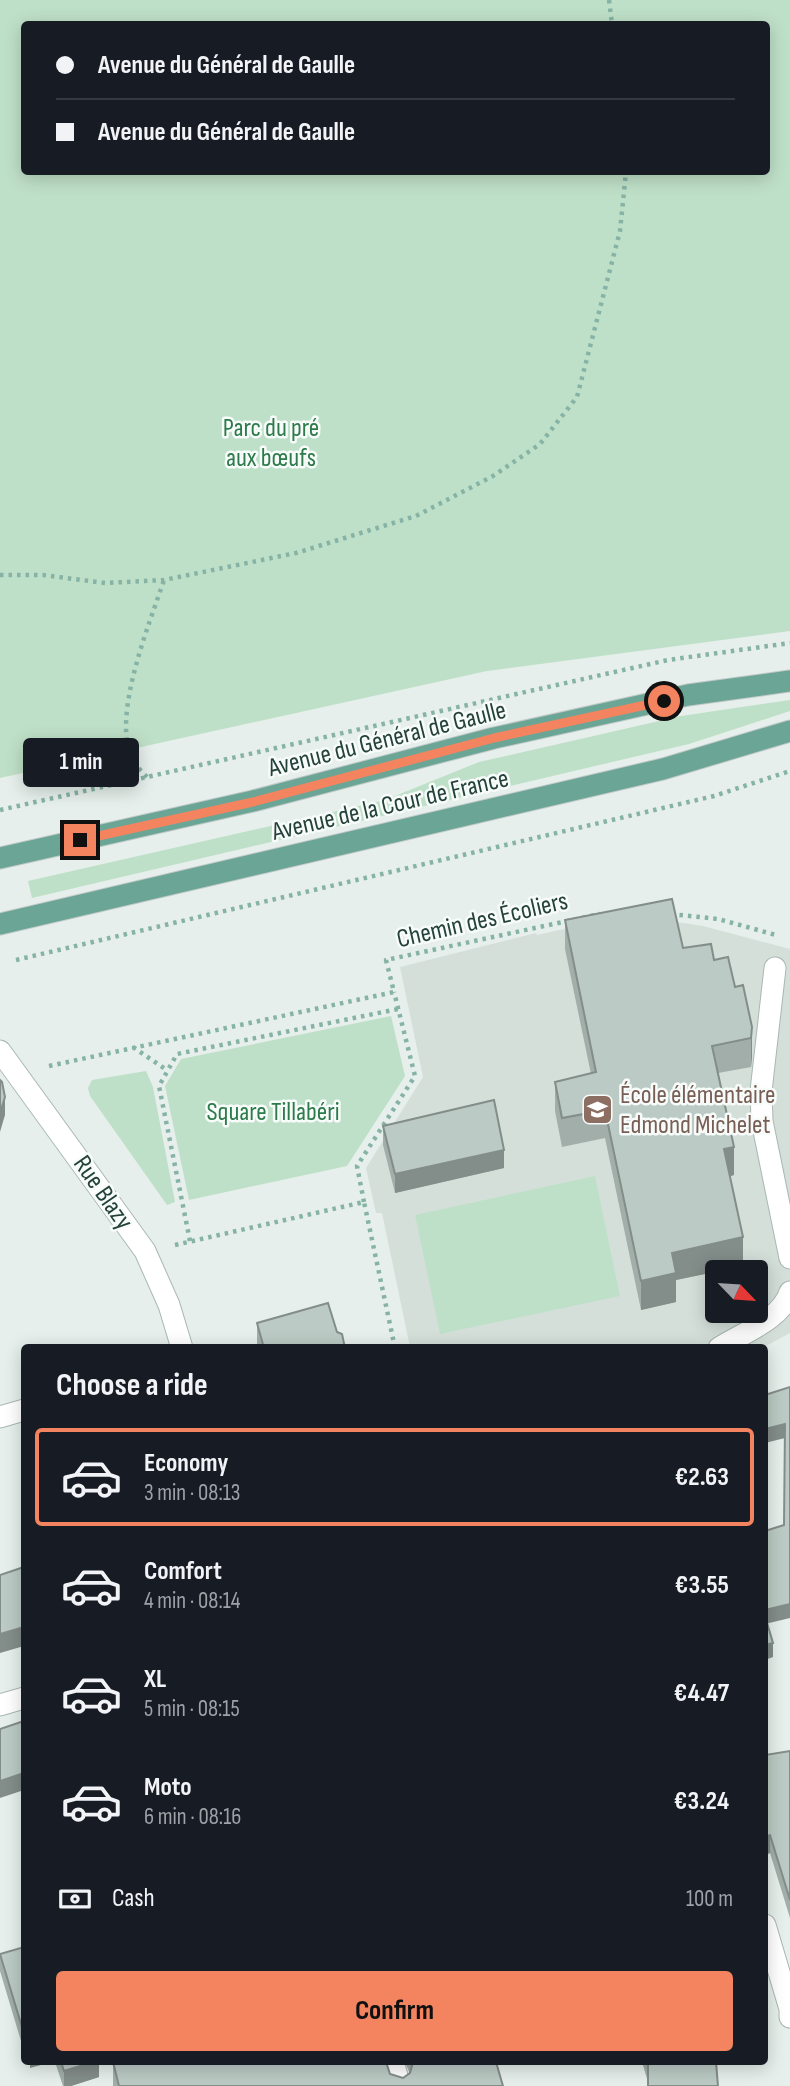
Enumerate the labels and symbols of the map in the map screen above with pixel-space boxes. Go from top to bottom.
park label: Parc du pré aux bœufs [223,413,319,474]
route start [648,685,680,717]
street label: Avenue du Général de Gaulle [264,695,509,784]
callout: 1 min [22,738,138,788]
street label: Avenue de la Cour de France [268,763,512,848]
route end [64,824,96,856]
street label: Chemin des Écoliers [394,886,571,955]
place label: École élémentaire Edmond Michelet [620,1080,775,1141]
school or university icon: École élémentaire Edmond Michelet [580,1092,614,1126]
park label: Square Tillabéri [206,1097,340,1128]
street label: Rue Blazy [66,1150,139,1236]
north arrow [705,1260,768,1323]

